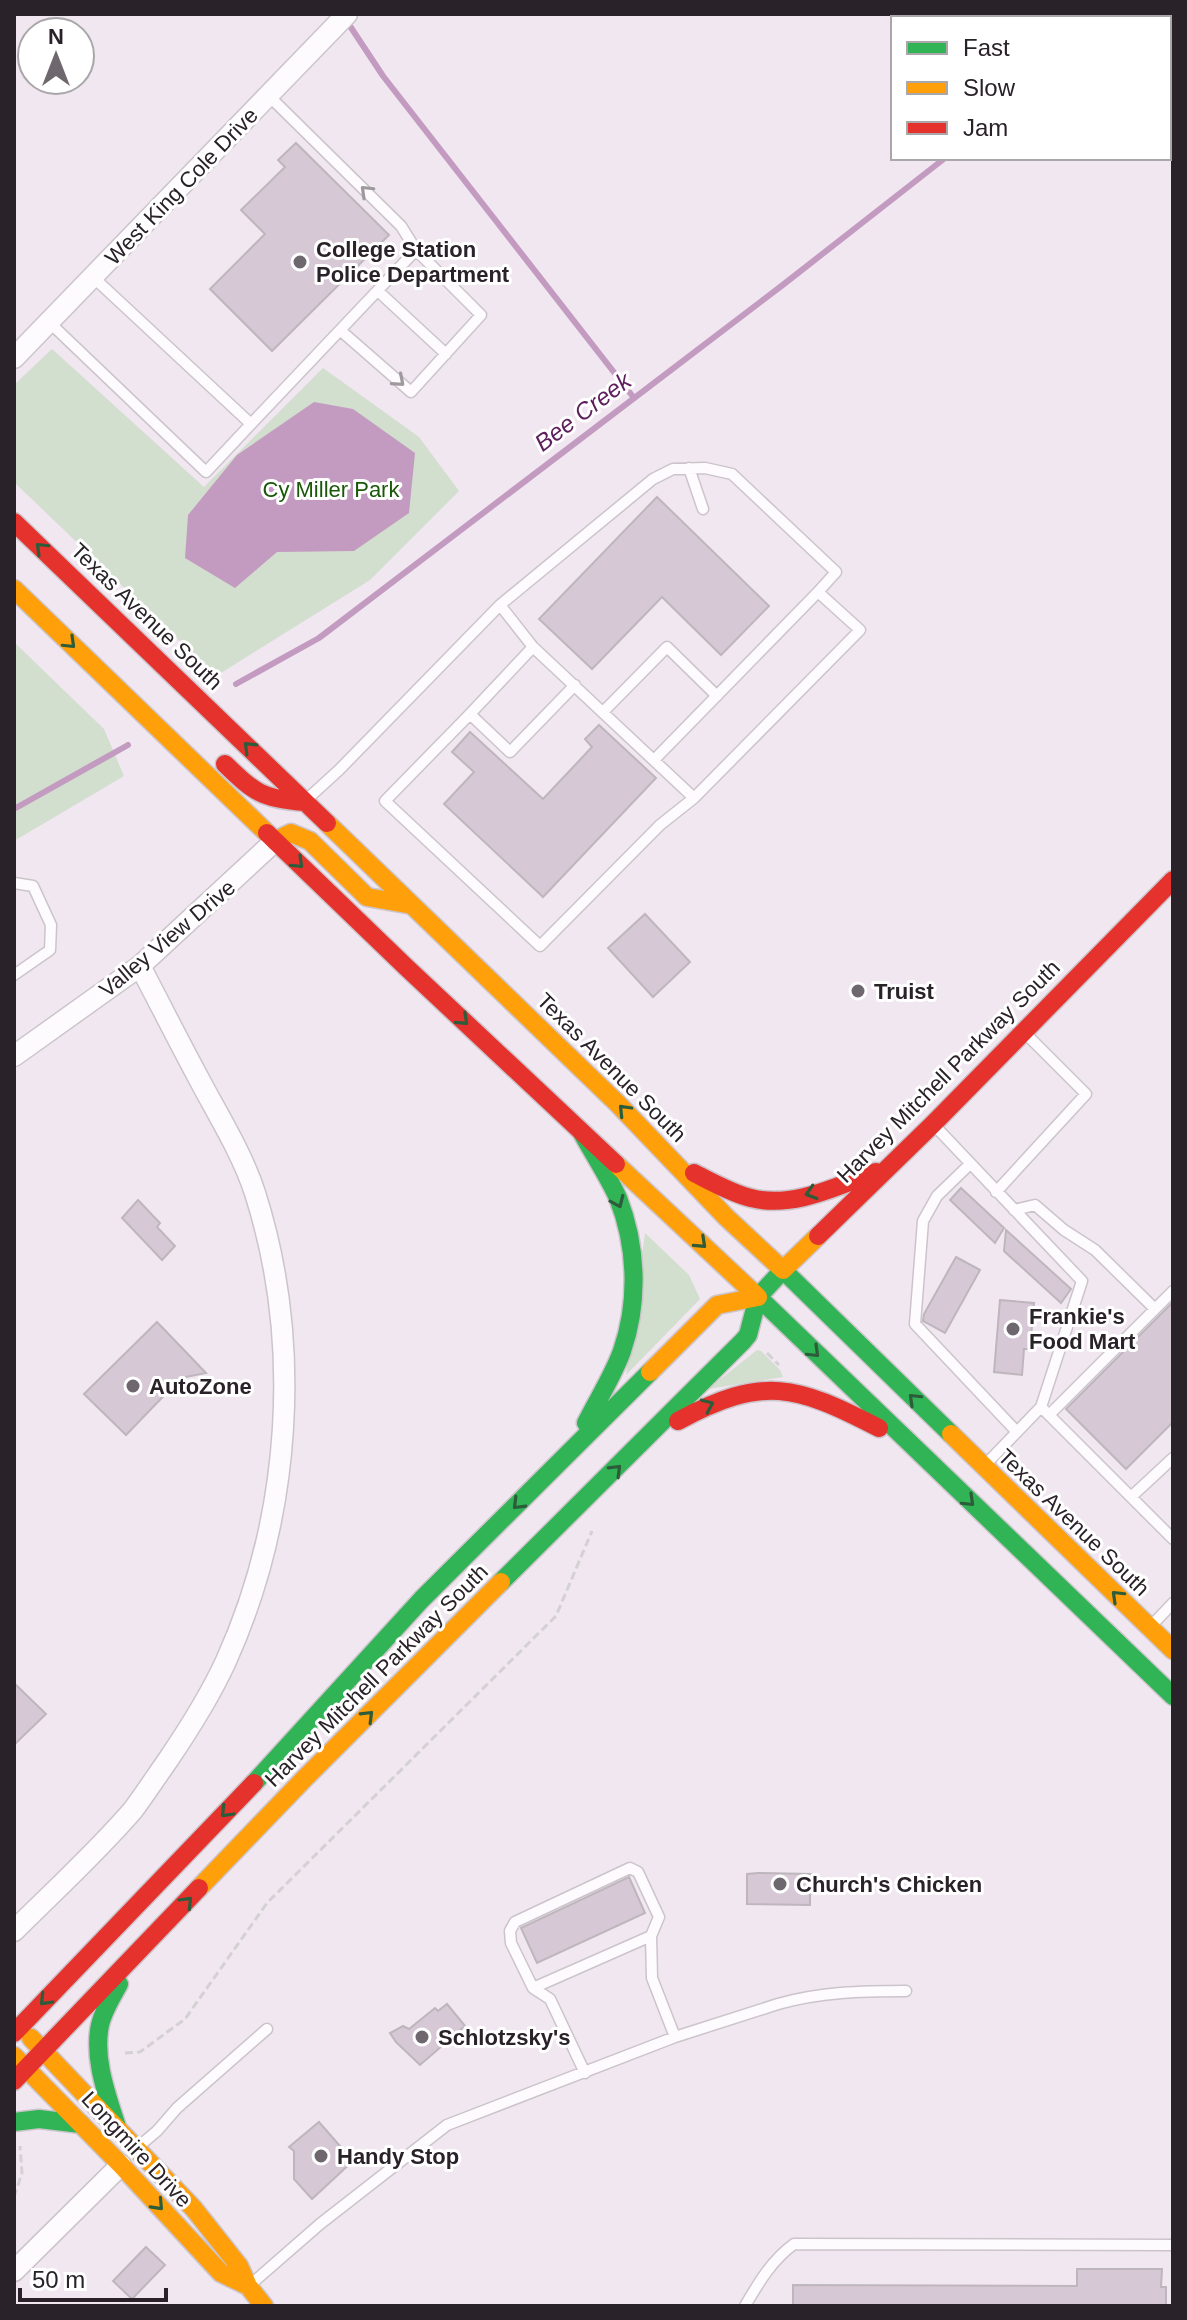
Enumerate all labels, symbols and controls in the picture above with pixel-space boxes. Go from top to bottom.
north arrow [16,16,96,96]
legend [891,16,1171,160]
text: N [48,24,64,49]
text: Fast [963,34,1010,61]
text: Slow [963,74,1016,101]
street label: West King Cole Drive [100,103,263,270]
text: Jam [963,114,1008,141]
one-way arrow [361,186,375,201]
place label: College Station Police Department [316,237,510,287]
marker: College Station Police Department [291,253,309,271]
water label: Bee Creek [529,365,638,457]
one-way arrow [390,372,404,386]
park label: Cy Miller Park [263,477,400,502]
street label: Texas Avenue South [66,538,227,695]
one-way arrow [36,543,50,557]
one-way arrow [61,634,75,649]
one-way arrow [244,742,258,756]
one-way arrow [289,853,303,868]
street label: Valley View Drive [95,874,240,1002]
street label: Harvey Mitchell Parkway South [832,955,1065,1188]
place label: Truist [874,979,935,1004]
marker: Truist [849,982,867,1000]
street label: Texas Avenue South [532,988,691,1147]
one-way arrow [454,1011,468,1026]
one-way arrow [618,1105,633,1119]
one-way arrow [805,1184,819,1200]
one-way arrow [608,1194,624,1208]
one-way arrow [692,1234,706,1249]
place label: Frankie's Food Mart [1029,1304,1136,1354]
marker: Frankie's Food Mart [1004,1320,1022,1338]
one-way arrow [804,1342,819,1356]
place label: AutoZone [149,1374,252,1399]
marker: AutoZone [124,1377,142,1395]
one-way arrow [909,1394,923,1409]
one-way arrow [700,1399,714,1415]
street label: Texas Avenue South [993,1444,1154,1601]
one-way arrow [606,1465,621,1479]
one-way arrow [960,1491,974,1506]
one-way arrow [513,1495,527,1509]
street label: Harvey Mitchell Parkway South [260,1559,493,1792]
one-way arrow [1112,1591,1126,1606]
one-way arrow [359,1711,373,1725]
one-way arrow [221,1803,235,1818]
place label: Church's Chicken [796,1872,982,1897]
marker: Church's Chicken [771,1875,789,1893]
one-way arrow [177,1897,192,1911]
one-way arrow [40,1991,55,2005]
place label: Schlotzsky's [438,2025,570,2050]
marker: Schlotzsky's [413,2028,431,2046]
street label: Longmire Drive [77,2086,197,2212]
place label: Handy Stop [337,2144,459,2169]
marker: Handy Stop [312,2147,330,2165]
one-way arrow [148,2196,163,2210]
scale bar [20,2252,166,2302]
text: 50 m [32,2266,85,2293]

